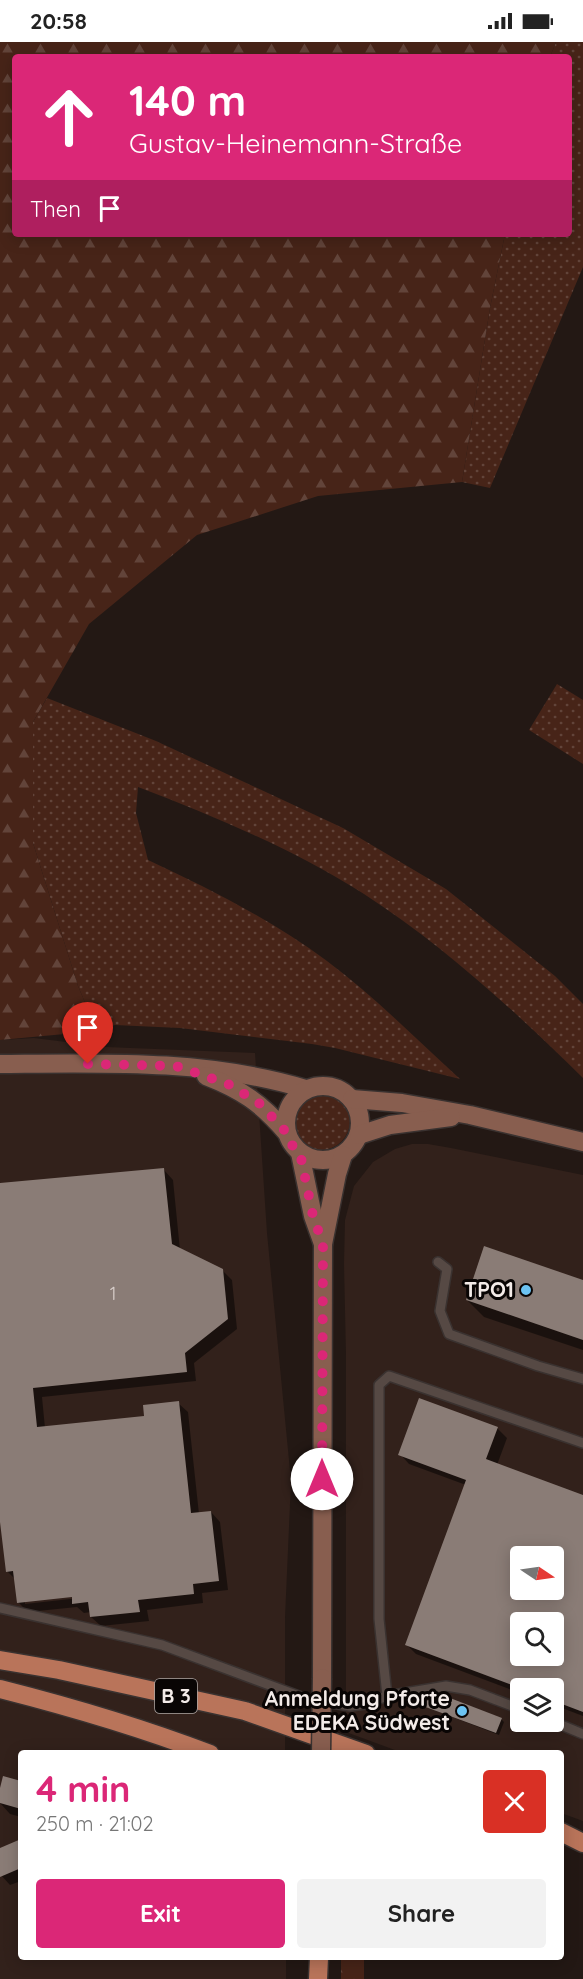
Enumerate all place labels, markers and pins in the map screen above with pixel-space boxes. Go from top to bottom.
pin [62,1002,113,1064]
place label: TPO1 [464,1276,514,1302]
marker: TPO1 [519,1283,533,1297]
place label: Anmeldung Pforte EDEKA Südwest [265,1685,450,1735]
marker: Anmeldung Pforte EDEKA Südwest [455,1704,469,1718]

